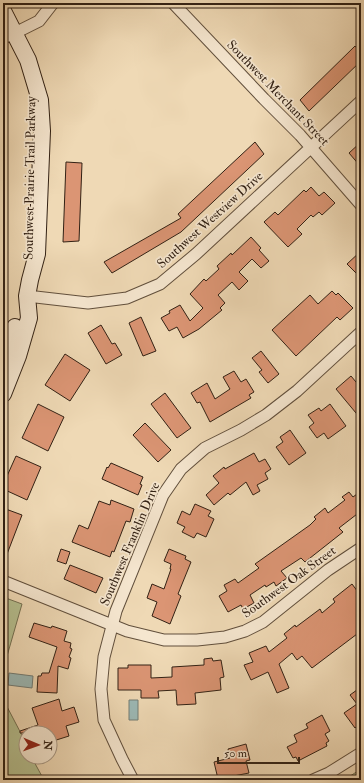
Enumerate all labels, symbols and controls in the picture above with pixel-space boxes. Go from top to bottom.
street label: Southwest Merchant Street [223,37,333,149]
street label: Southwest Prairie Trail Parkway [21,96,40,260]
street label: Southwest Westview Drive [154,168,267,272]
street label: Southwest Franklin Drive [97,479,164,608]
street label: Southwest Oak Street [239,543,339,621]
north arrow [18,725,58,765]
text: N [41,739,54,752]
scale bar [218,739,299,765]
text: 50 m [224,746,248,761]

